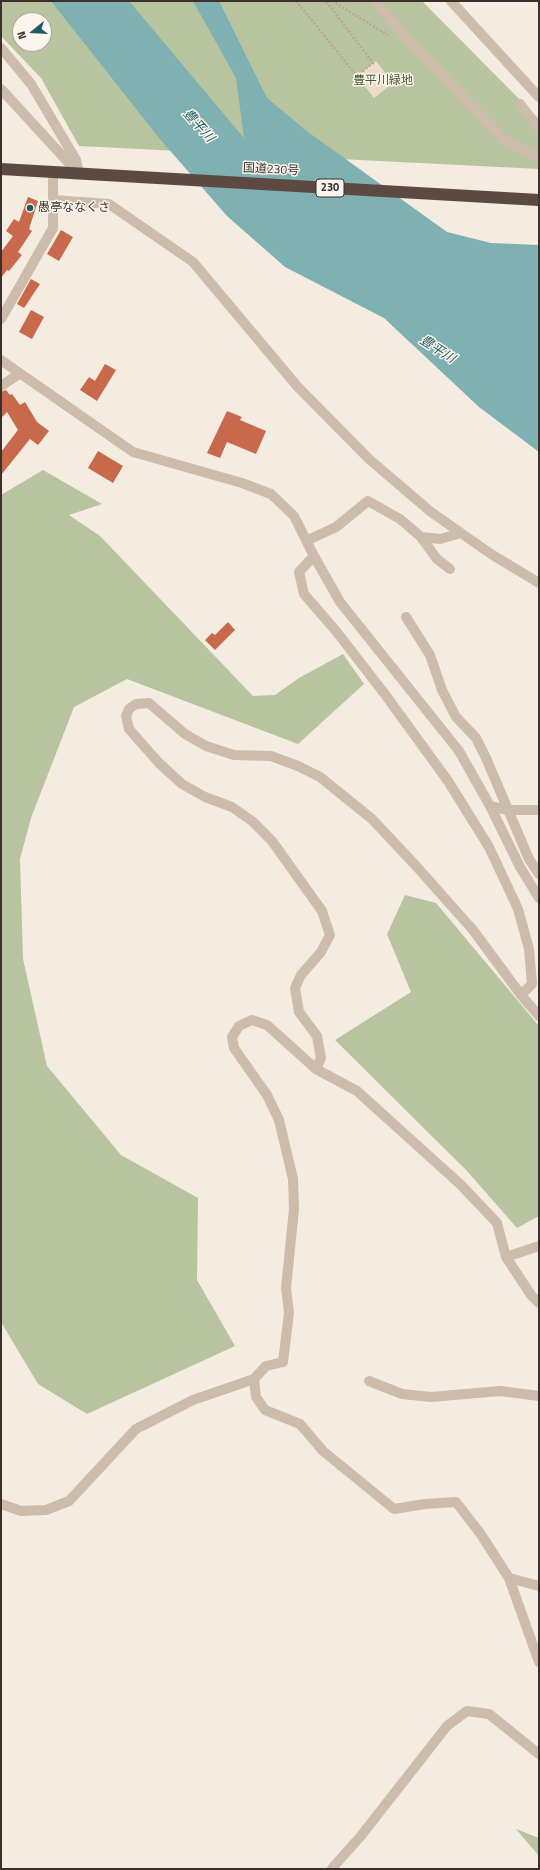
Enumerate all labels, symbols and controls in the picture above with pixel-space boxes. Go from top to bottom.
north arrow [12,12,52,52]
text: N [13,29,30,41]
park label: 豊平川緑地 [353,74,413,88]
water label: 豊平川 [179,106,217,146]
street label: 国道230号 [243,161,299,179]
road number: 230 [316,179,344,197]
place label: 愚亭ななくさ [38,201,110,215]
marker: 愚亭ななくさ [25,203,35,213]
water label: 豊平川 [416,333,458,367]

